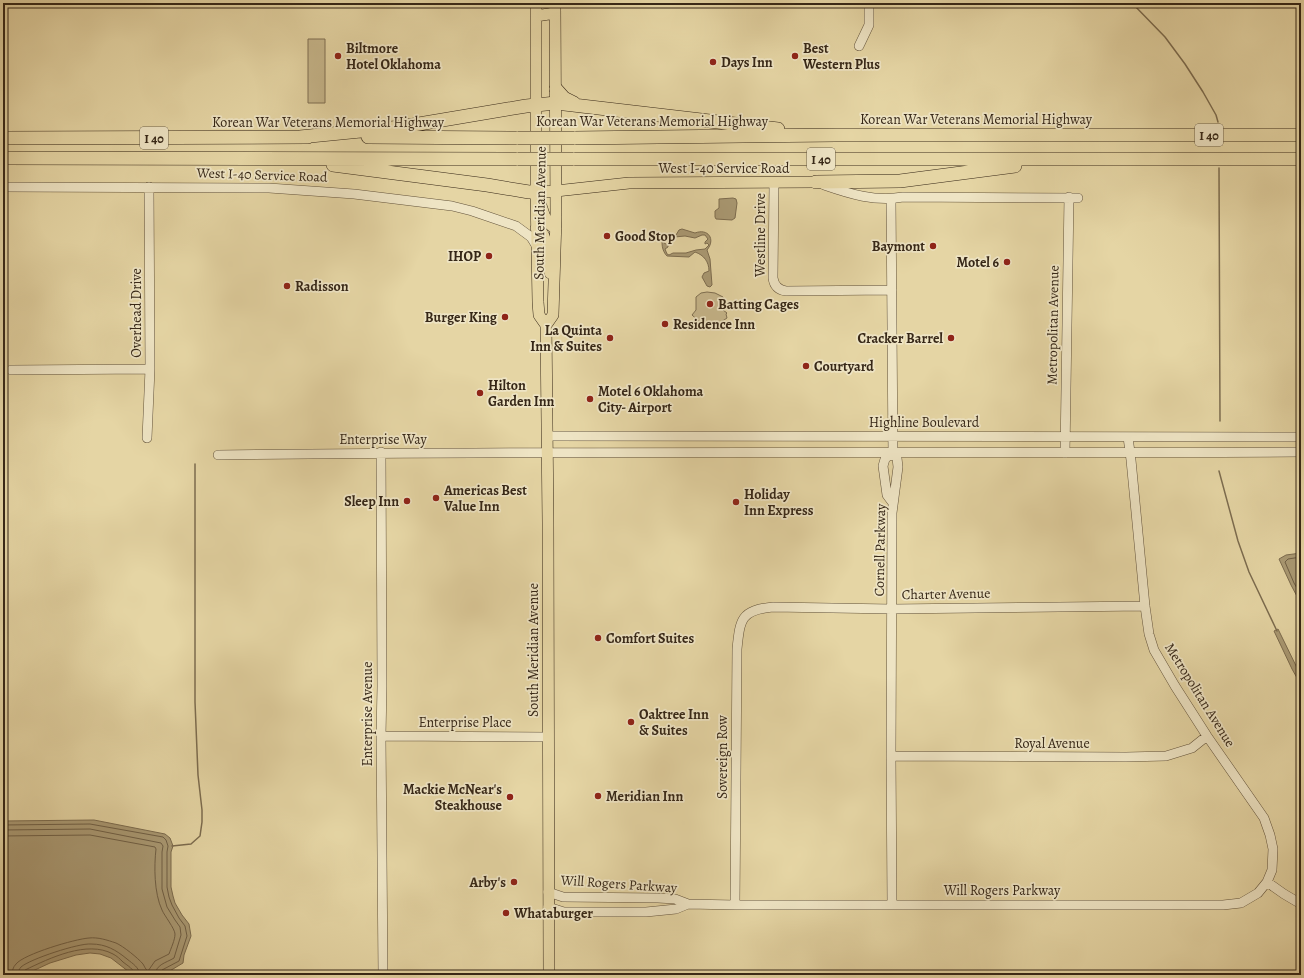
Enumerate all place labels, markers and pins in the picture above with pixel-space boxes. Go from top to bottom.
place label: Biltmore Hotel Oklahoma [346,39,441,74]
place label: Best Western Plus [802,39,880,74]
marker: Biltmore Hotel Oklahoma [333,51,343,61]
marker: Best Western Plus [790,51,800,61]
place label: Days Inn [721,53,773,72]
marker: Days Inn [708,57,718,67]
place label: Good Stop [615,227,676,246]
marker: Good Stop [602,231,612,241]
place label: Baymont [872,237,925,256]
marker: Baymont [928,241,938,251]
place label: IHOP [448,247,481,266]
marker: IHOP [484,251,494,261]
place label: Motel 6 [957,253,999,272]
marker: Motel 6 [1002,257,1012,267]
place label: Radisson [295,277,349,296]
marker: Radisson [282,281,292,291]
place label: Batting Cages [718,295,799,314]
marker: Batting Cages [705,299,715,309]
place label: Burger King [425,308,498,327]
marker: Burger King [500,312,510,322]
place label: Residence Inn [673,315,755,334]
marker: Residence Inn [660,319,670,329]
place label: La Quinta Inn & Suites [530,321,602,356]
place label: Cracker Barrel [858,329,943,348]
marker: La Quinta Inn & Suites [605,333,615,343]
marker: Cracker Barrel [946,333,956,343]
place label: Courtyard [814,357,874,376]
marker: Courtyard [801,361,811,371]
place label: Hilton Garden Inn [488,376,555,411]
place label: Motel 6 Oklahoma City- Airport [598,382,704,417]
marker: Hilton Garden Inn [475,388,485,398]
marker: Motel 6 Oklahoma City- Airport [585,394,595,404]
place label: Americas Best Value Inn [443,481,527,516]
place label: Holiday Inn Express [744,485,814,520]
place label: Sleep Inn [344,492,399,511]
marker: Americas Best Value Inn [431,493,441,503]
marker: Sleep Inn [402,496,412,506]
marker: Holiday Inn Express [731,497,741,507]
place label: Comfort Suites [606,629,694,648]
marker: Comfort Suites [593,633,603,643]
place label: Oaktree Inn & Suites [639,705,709,740]
marker: Oaktree Inn & Suites [626,717,636,727]
place label: Mackie McNear's Steakhouse [403,780,503,815]
place label: Meridian Inn [606,787,683,806]
marker: Meridian Inn [593,791,603,801]
marker: Mackie McNear's Steakhouse [505,792,515,802]
place label: Arby's [469,873,506,892]
marker: Arby's [509,877,519,887]
place label: Whataburger [513,904,593,923]
marker: Whataburger [501,908,511,918]

